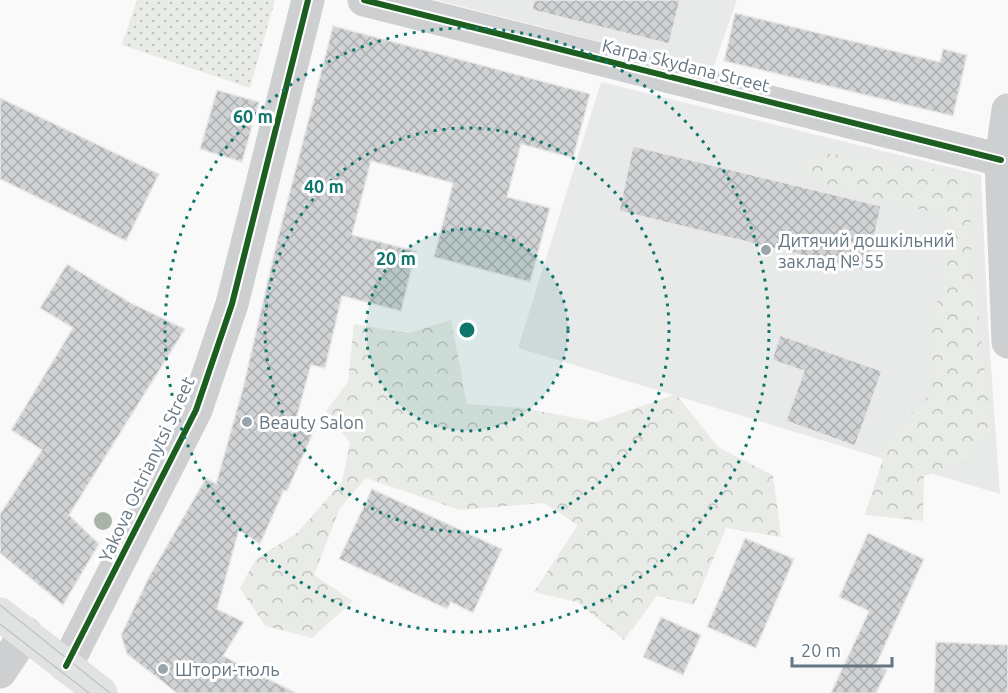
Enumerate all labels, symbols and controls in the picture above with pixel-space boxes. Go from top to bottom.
street label: Karpa Skydana Street [600,35,772,95]
text: 60 m [233,106,273,126]
text: 40 m [304,176,344,196]
place label: Дитячий дошкільний заклад № 55 [778,230,955,271]
marker: Дитячий дошкільний заклад № 55 [759,243,773,257]
text: 20 m [376,248,416,268]
centre of rings [457,320,477,340]
street label: Yakova Ostrianytsi Street [94,373,198,565]
place label: Beauty Salon [259,412,364,432]
marker: Beauty Salon [240,415,254,429]
scale bar [792,630,892,668]
text: 20 m [801,640,841,660]
place label: Штори-тюль [175,659,280,679]
marker: Штори-тюль [156,662,170,676]

